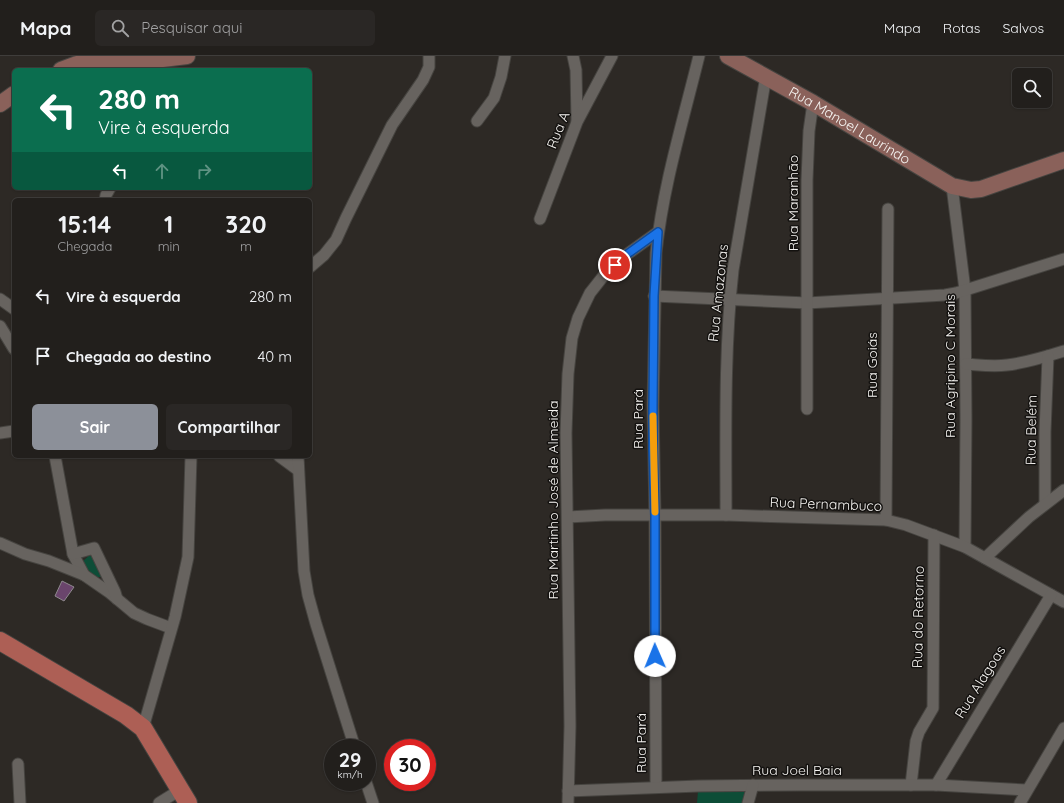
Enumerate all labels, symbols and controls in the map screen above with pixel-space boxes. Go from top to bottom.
search box [95,10,375,46]
text: Mapa [20,16,71,40]
icon: search [109,17,131,39]
text: Pesquisar aqui [141,18,243,37]
text: Mapa [884,19,921,37]
text: Rotas [943,19,980,37]
text: Salvos [1002,19,1044,37]
map controls [1012,68,1052,108]
button: search [1012,68,1052,108]
text: 280 m [98,81,180,116]
street label: Rua Manoel Laurindo [786,82,914,168]
icon: left [32,84,84,136]
street label: Rua A [542,109,574,151]
text: Vire à esquerda [98,116,230,139]
street label: Rua Maranhão [784,155,802,251]
icon: left [109,160,131,182]
icon: ahead [151,160,173,182]
icon: right [193,160,215,182]
text: 15:14 [58,209,111,239]
text: 1 [164,209,173,239]
text: 320 [225,209,267,239]
text: Chegada [57,238,112,254]
text: min [158,238,180,254]
text: m [240,238,252,254]
street label: Rua Amazonas [704,243,732,343]
pin [598,248,632,282]
icon: arrive [604,254,626,276]
icon: left [32,285,54,307]
text: Vire à esquerda [66,287,181,306]
text: 280 m [249,287,292,306]
street label: Rua Agripino C Morais [941,294,959,438]
street label: Rua Goiás [863,332,881,398]
icon: arrive [32,345,54,367]
text: Chegada ao destino [66,347,211,366]
text: 40 m [257,347,292,366]
street label: Rua Pará [629,389,647,449]
street label: Rua Belém [1021,395,1041,465]
street label: Rua Martinho José de Almeida [544,401,562,599]
button: Sair [32,404,158,450]
button: Compartilhar [166,404,292,450]
street label: Rua Pernambuco [769,493,883,515]
street label: Rua do Retorno [908,566,928,668]
position arrow [634,635,676,677]
street label: Rua Alagoas [951,642,1009,722]
street label: Rua Pará [632,713,650,773]
speed limit sign: 30 [384,739,436,791]
text: 29 [339,747,361,772]
street label: Rua Joel Baia [752,761,842,779]
text: km/h [337,768,363,781]

